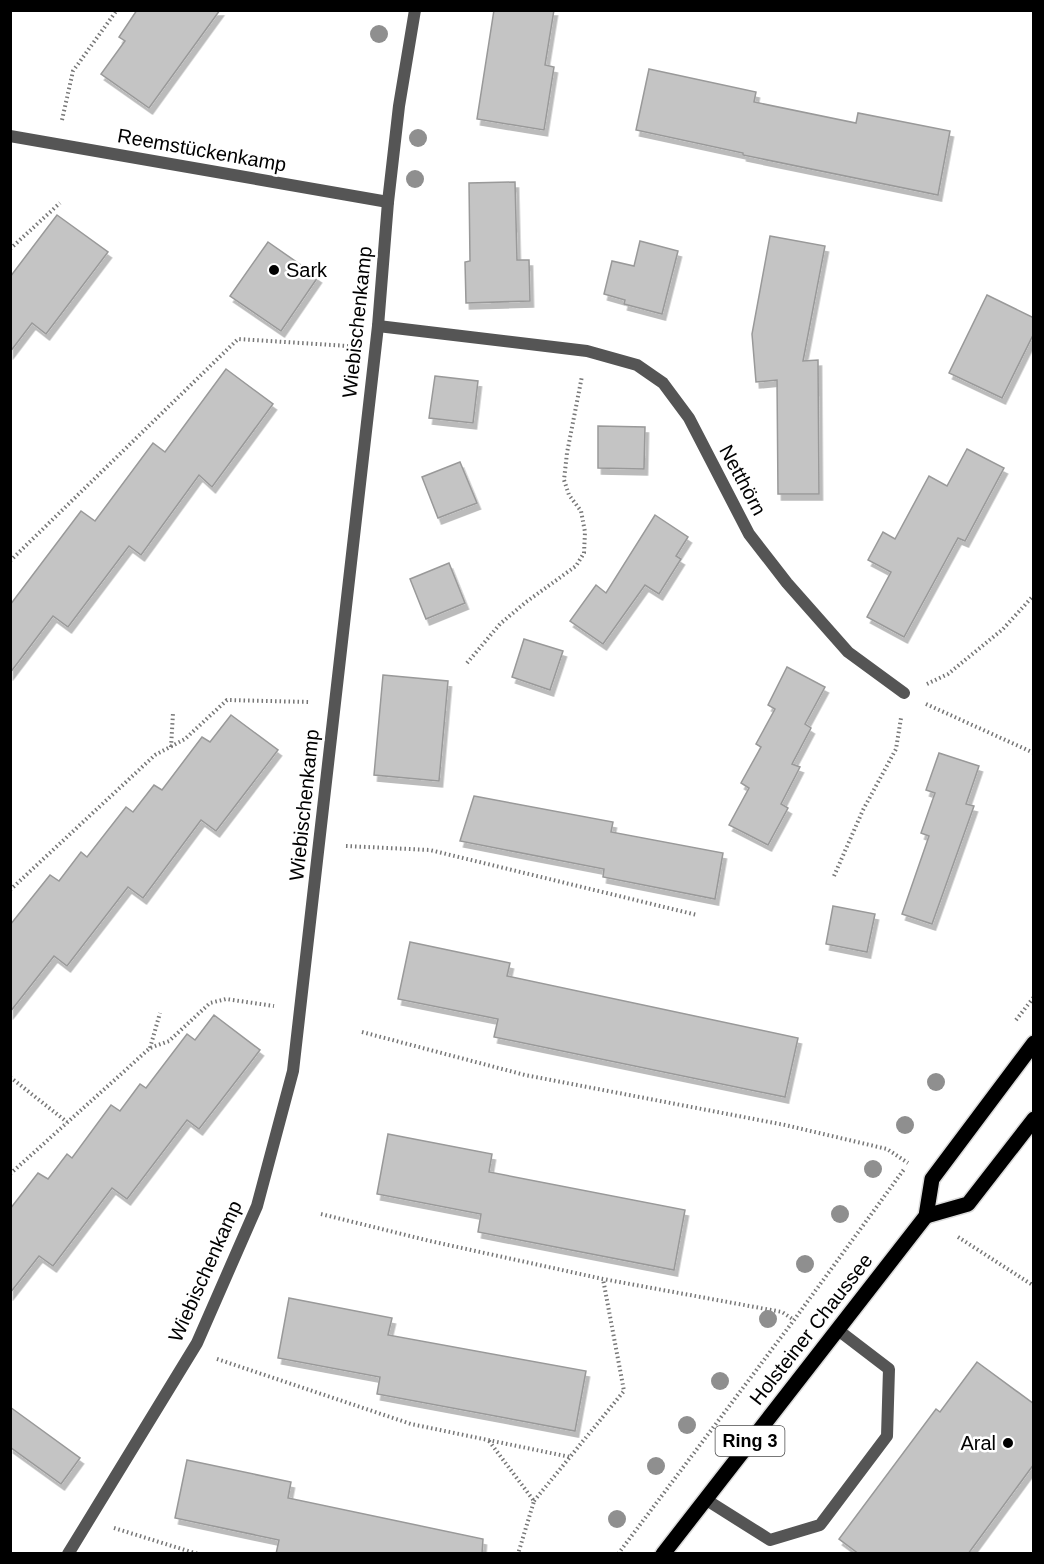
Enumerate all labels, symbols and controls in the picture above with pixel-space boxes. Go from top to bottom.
street label: Reemstückenkamp [116,124,288,176]
street label: Wiebischenkamp [338,245,376,399]
place label: Sark [286,259,328,281]
marker: Sark [267,263,281,277]
street label: Netthörn [715,441,771,519]
street label: Wiebischenkamp [285,728,323,882]
street label: Wiebischenkamp [164,1197,246,1345]
street label: Holsteiner Chaussee [745,1249,877,1409]
road number: Ring 3 [716,1426,784,1456]
place label: Aral [960,1432,996,1454]
marker: Aral [1001,1436,1015,1450]

